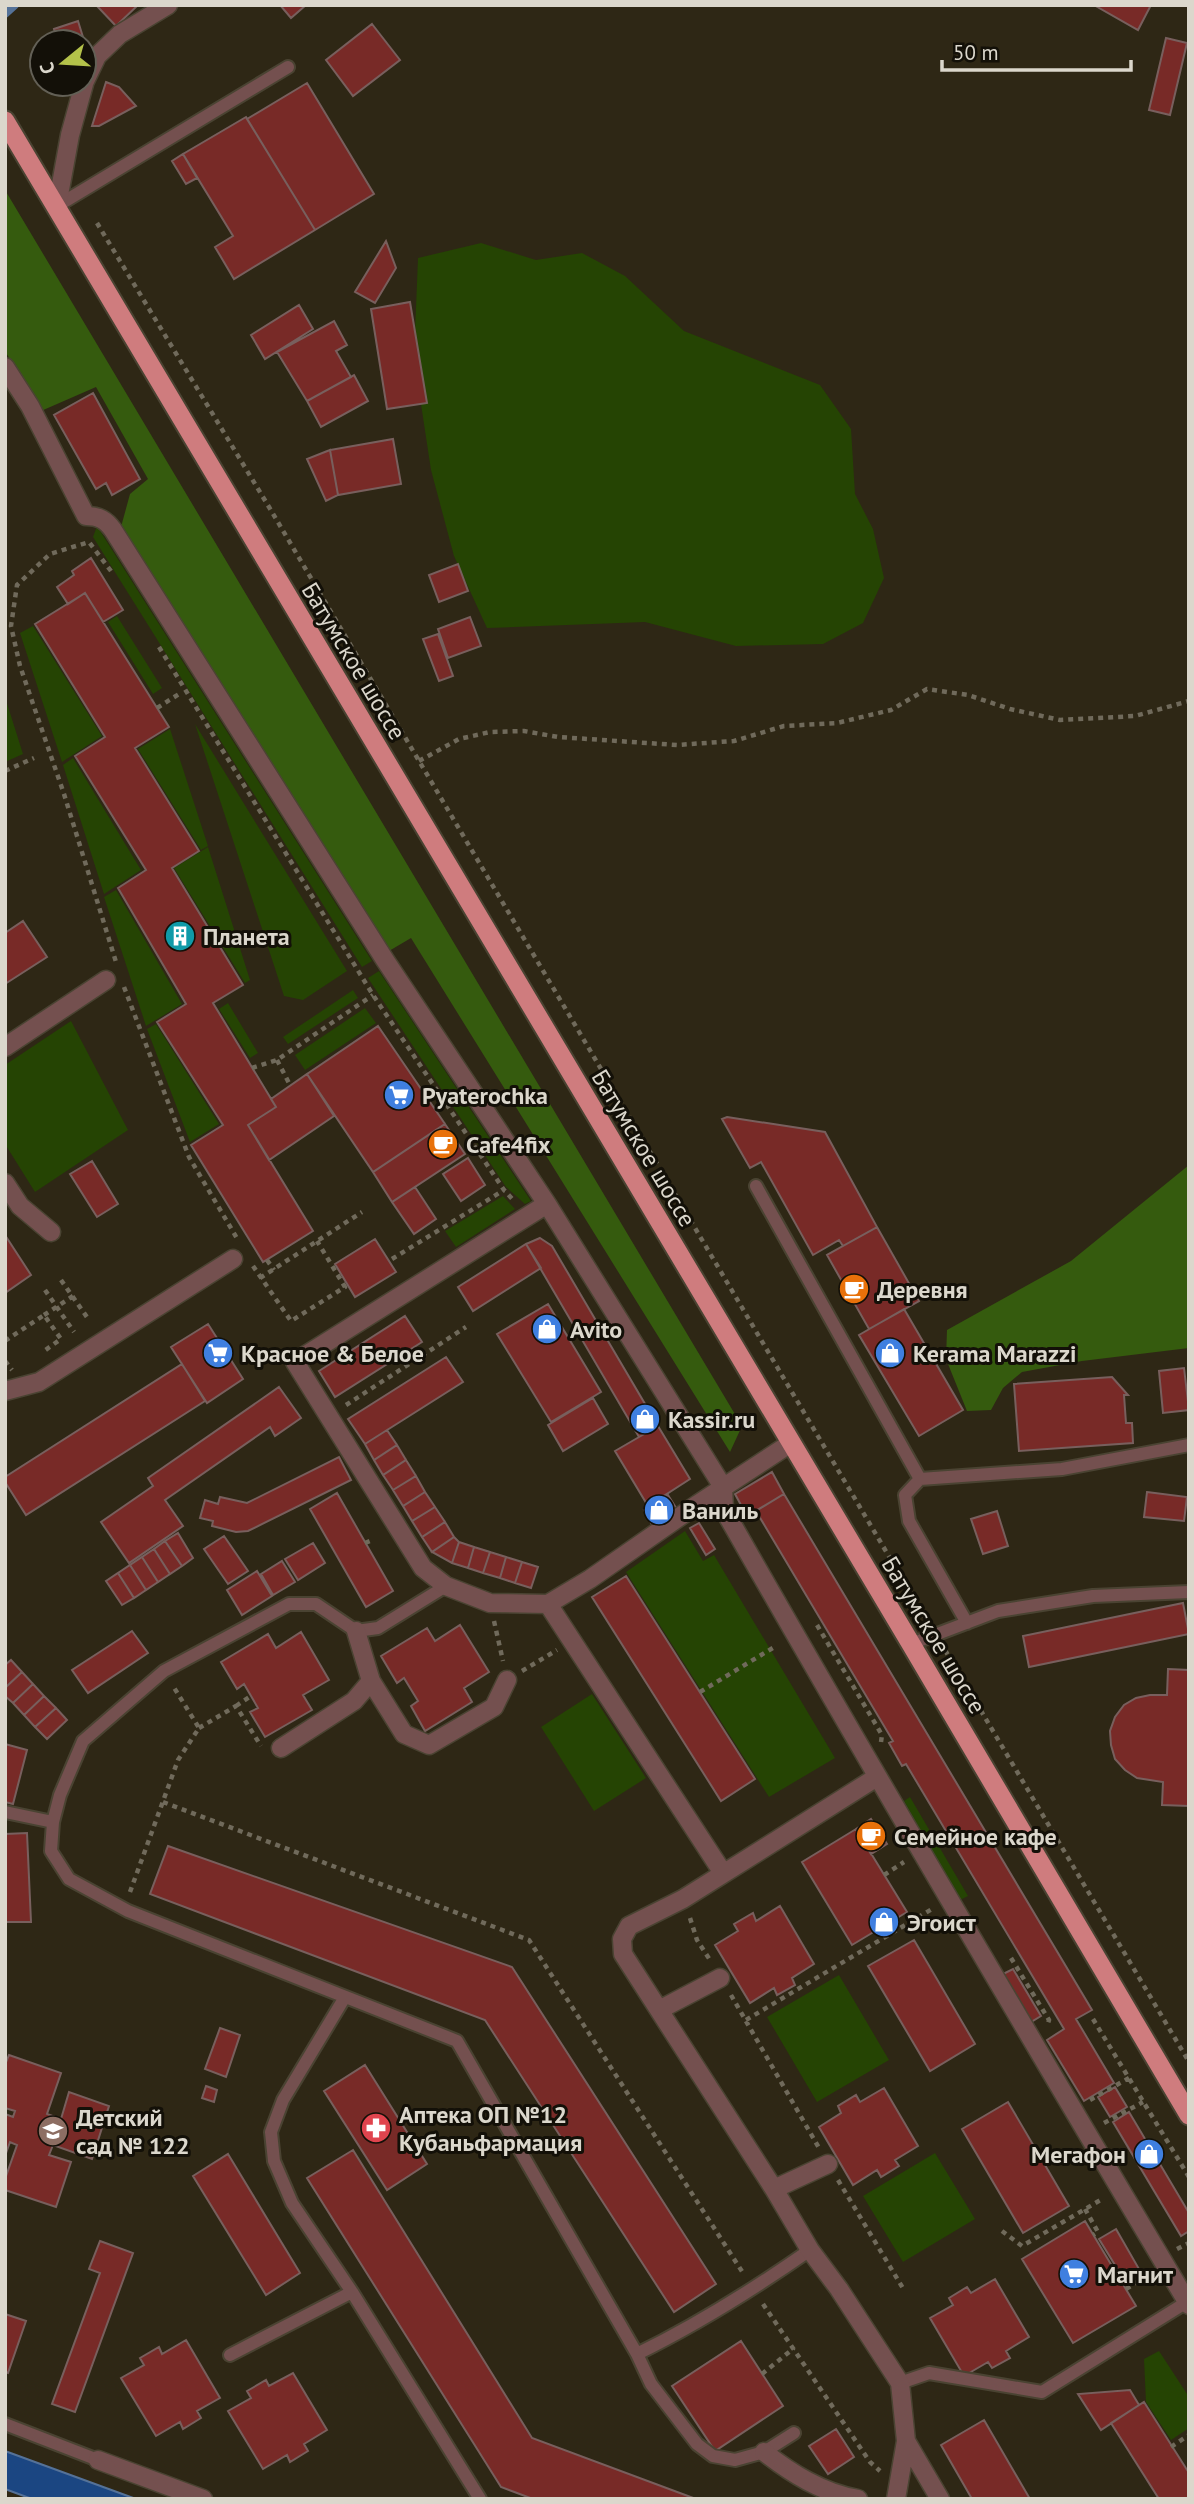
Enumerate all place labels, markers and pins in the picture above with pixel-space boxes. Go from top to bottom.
building icon: Планета [163,919,197,953]
place label: Планета [203,921,290,952]
supermarket icon: Pyaterochka [382,1078,416,1112]
place label: Pyaterochka [422,1080,548,1111]
cafe icon: Cafe4fix [426,1127,460,1161]
place label: Cafe4fix [466,1129,551,1160]
cafe icon: Деревня [837,1272,871,1306]
place label: Деревня [877,1274,968,1305]
shop icon: Avito [530,1312,564,1346]
place label: Avito [570,1314,622,1345]
supermarket icon: Красное & Белое [201,1336,235,1370]
shop icon: Kerama Marazzi [873,1336,907,1370]
place label: Красное & Белое [241,1338,424,1369]
place label: Kerama Marazzi [913,1338,1076,1369]
shop icon: Kassir.ru [628,1402,662,1436]
place label: Kassir.ru [668,1404,755,1435]
shop icon: Ваниль [642,1493,676,1527]
place label: Ваниль [682,1495,758,1526]
cafe icon: Семейное кафе [854,1819,888,1853]
place label: Семейное кафе [894,1821,1057,1852]
shop icon: Эгоист [867,1905,901,1939]
place label: Эгоист [907,1907,977,1938]
place label: Аптека ОП №12 Кубаньфармация [399,2099,582,2158]
place label: Детский сад № 122 [76,2102,190,2161]
pharmacy icon: Аптека ОП №12 Кубаньфармация [359,2111,393,2145]
school or university icon: Детский сад № 122 [36,2114,70,2148]
shop icon: Мегафон [1132,2137,1166,2171]
place label: Мегафон [1031,2139,1126,2170]
supermarket icon: Магнит [1057,2257,1091,2291]
place label: Магнит [1097,2259,1174,2290]

